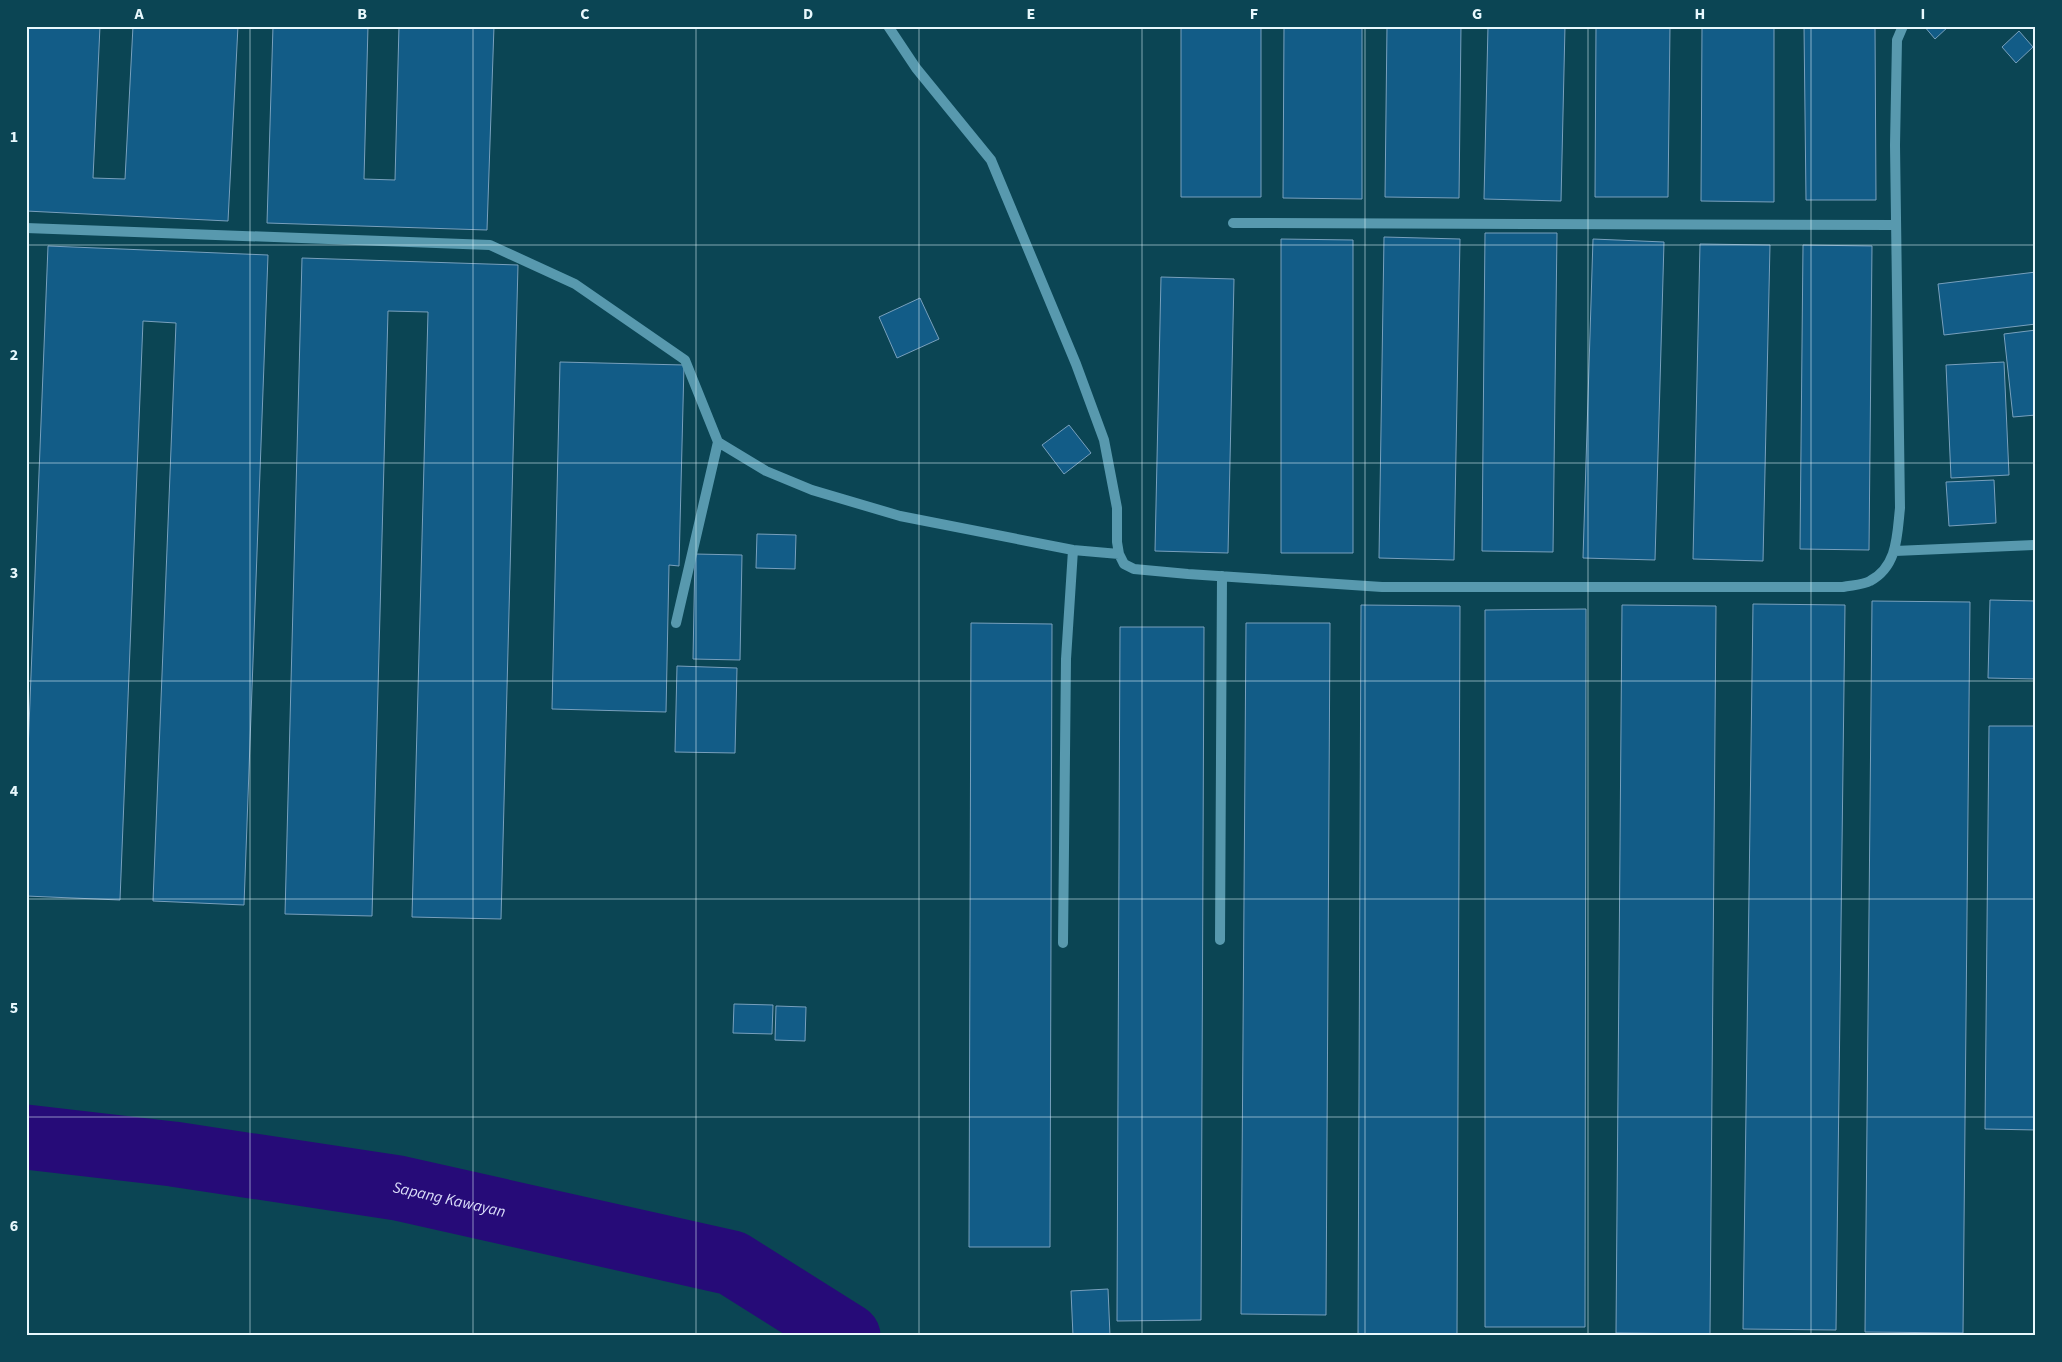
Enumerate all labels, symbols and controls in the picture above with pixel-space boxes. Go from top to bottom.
text: A [133,3,144,25]
text: B [357,3,367,25]
text: C [580,3,590,25]
text: D [803,3,813,25]
text: E [1027,3,1035,25]
text: F [1250,3,1258,25]
text: G [1472,3,1482,25]
text: H [1695,3,1705,25]
text: I [1921,3,1925,25]
text: 1 [10,126,18,148]
text: 2 [10,344,18,366]
text: 3 [10,562,18,584]
text: 4 [10,780,19,802]
text: 5 [10,997,18,1019]
water label: Sapang Kawayan [391,1176,508,1223]
text: 6 [10,1215,18,1237]

